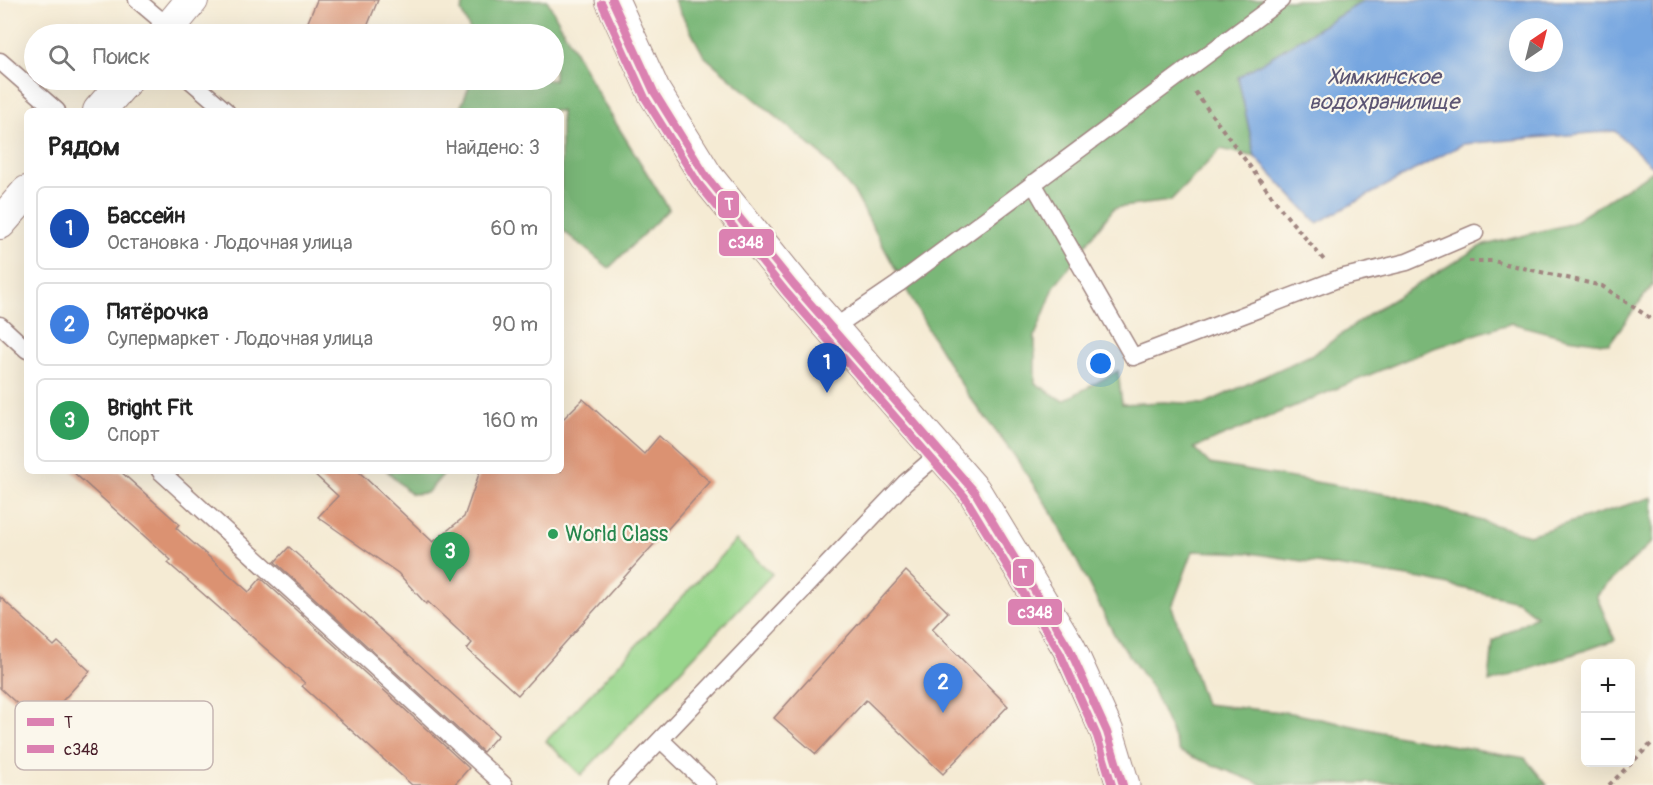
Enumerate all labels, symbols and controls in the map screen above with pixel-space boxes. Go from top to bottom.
north arrow [1509,18,1563,72]
search box [24,24,564,90]
icon: search [45,41,78,74]
text: Поиск [93,43,150,71]
water label: Химкинское водохранилище [1309,63,1461,116]
text: Рядом [48,131,120,163]
text: Найдено: 3 [445,135,540,160]
line badge: Т [717,190,740,219]
text: Т [724,195,734,215]
text: Бассейн [107,202,185,230]
text: 1 [66,216,73,241]
text: 60 m [491,216,538,241]
line badge: с348 [718,228,775,257]
text: Остановка · Лодочная улица [107,230,353,255]
text: с348 [728,233,763,253]
text: Пятёрочка [107,298,208,326]
text: 2 [64,312,75,337]
text: 90 m [492,312,538,337]
text: Супермаркет · Лодочная улица [107,326,373,351]
pin: 1 [808,344,846,393]
your location [1086,349,1115,378]
text: Bright Fit [107,394,193,422]
text: 3 [64,408,75,433]
text: 160 m [483,408,538,433]
text: Спорт [107,422,160,447]
place label: World Class [565,521,669,548]
marker: World Class [546,527,560,541]
pin: 3 [430,532,470,582]
line badge: Т [1012,558,1035,587]
text: Т [1018,563,1028,583]
line badge: с348 [1007,598,1063,626]
text: с348 [1017,603,1052,623]
map controls [1581,659,1635,767]
button: + [1581,659,1635,713]
pin: 2 [924,664,962,713]
legend [15,701,213,770]
text: Т [64,713,73,733]
button: − [1581,713,1635,767]
text: с348 [64,740,98,760]

